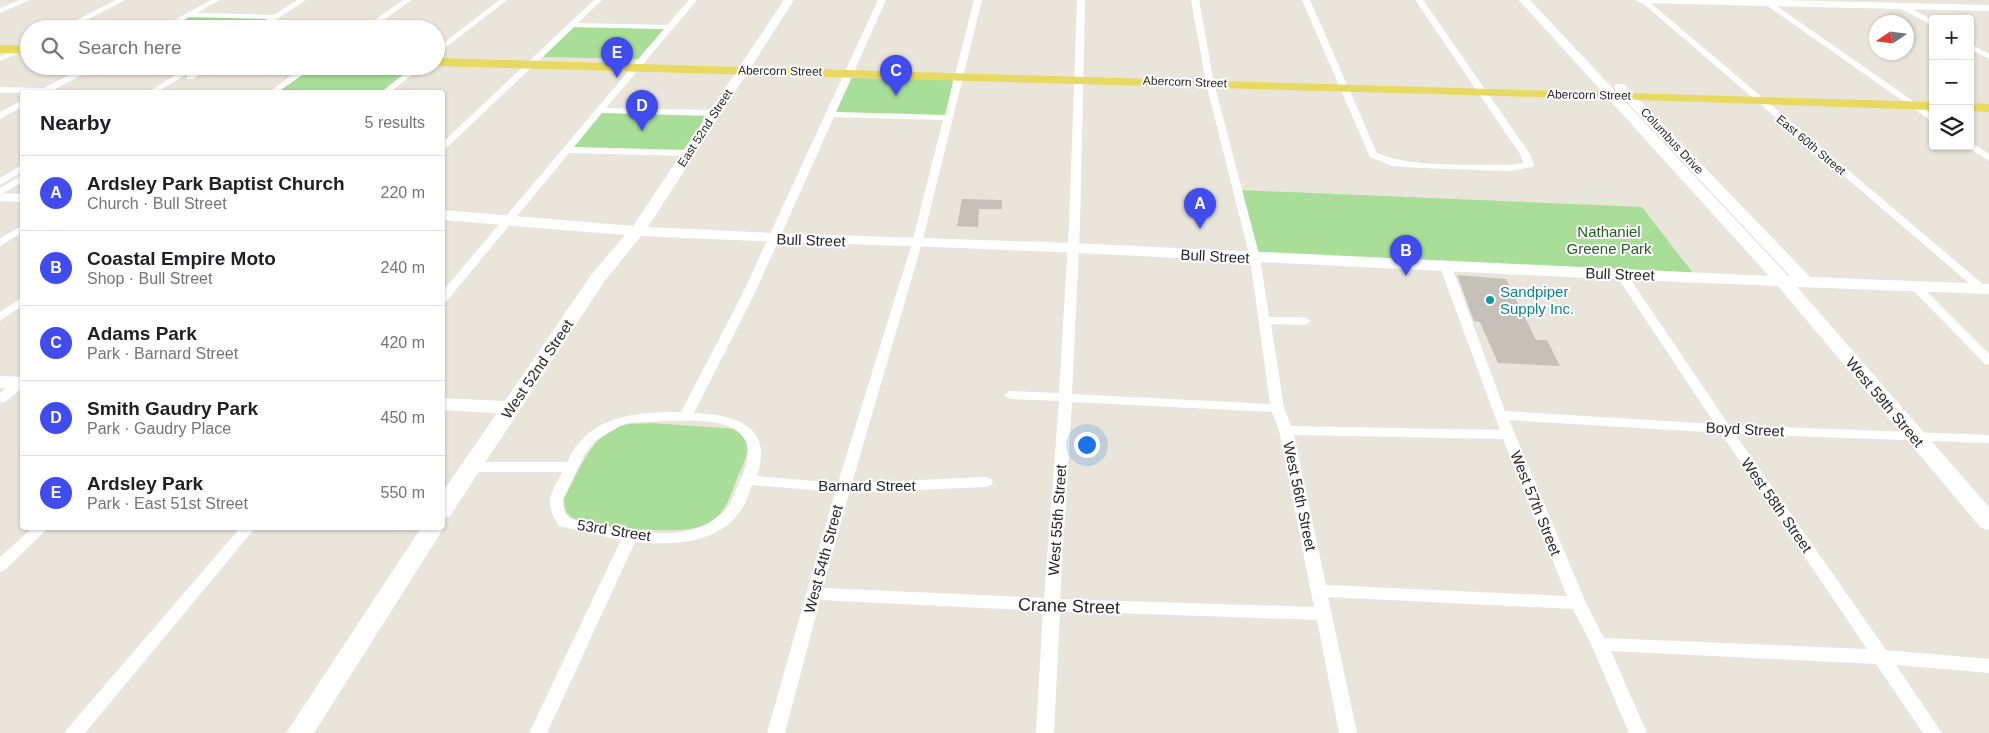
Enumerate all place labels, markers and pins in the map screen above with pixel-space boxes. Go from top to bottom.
pin: E [601,37,633,78]
pin: C [880,55,912,96]
pin: D [626,90,658,131]
pin: A [1184,188,1216,229]
pin: B [1390,235,1422,276]
place label: Sandpiper Supply Inc. [1500,283,1574,317]
marker: Sandpiper Supply Inc. [1484,294,1496,306]

